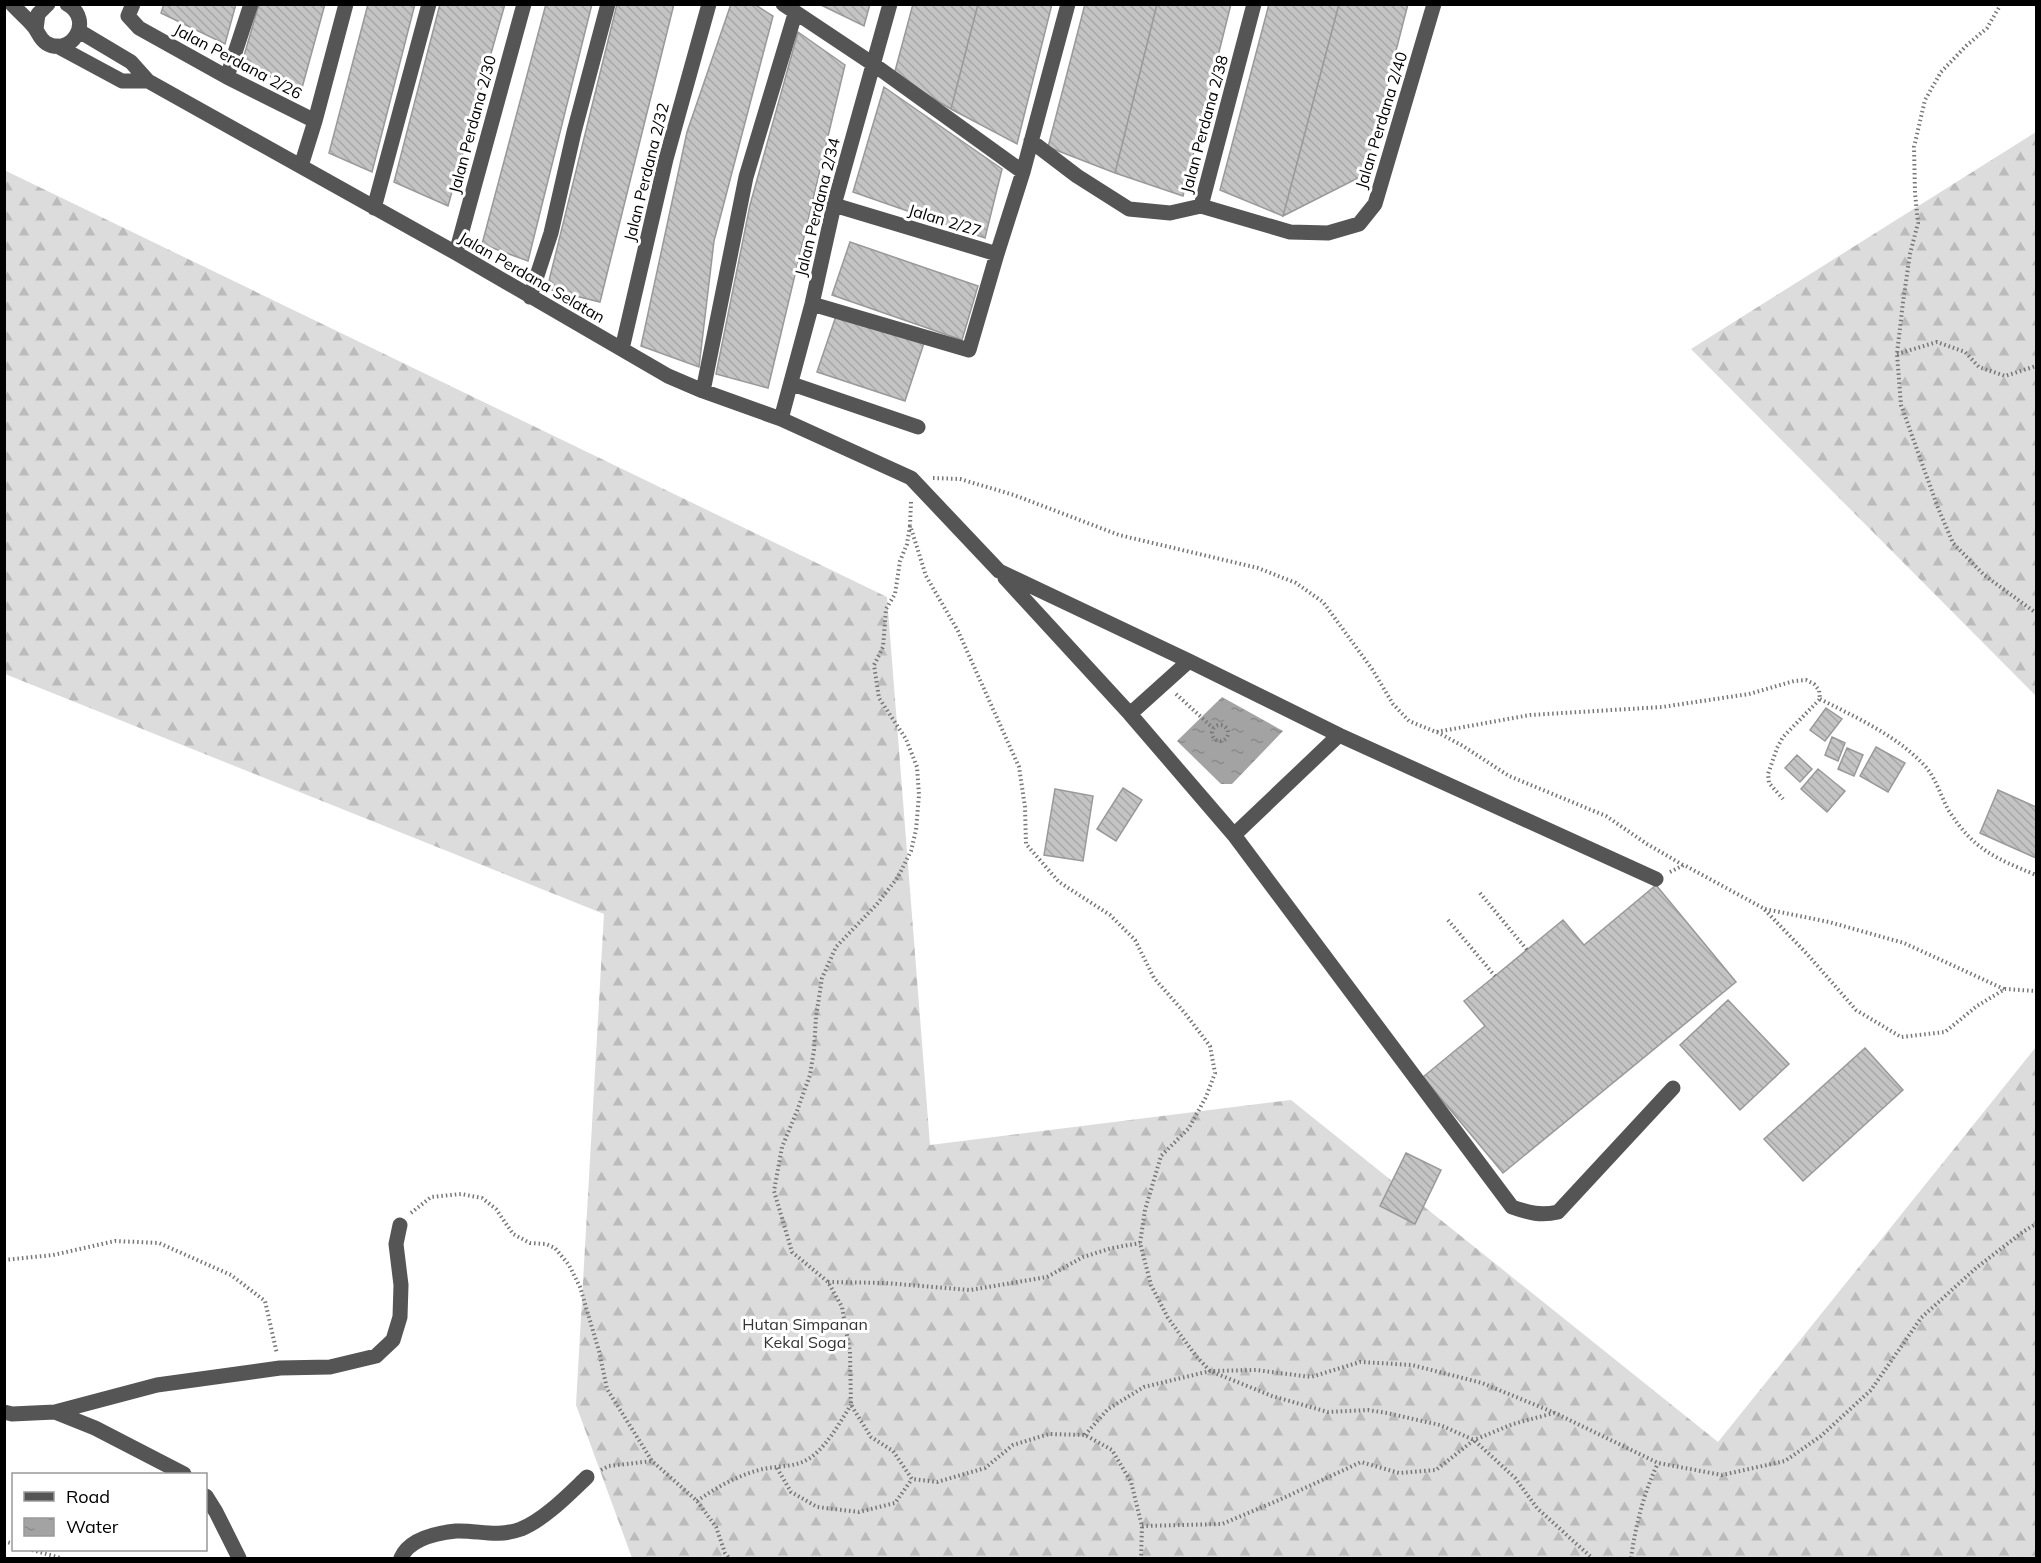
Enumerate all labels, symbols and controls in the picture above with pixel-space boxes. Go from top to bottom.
street label: Jalan Perdana 2/26 [171,19,305,103]
street label: Jalan Perdana 2/40 [1351,49,1411,191]
street label: Jalan Perdana 2/30 [444,53,500,195]
street label: Jalan Perdana 2/38 [1176,53,1232,195]
street label: Jalan Perdana 2/32 [619,101,673,243]
street label: Jalan Perdana 2/34 [790,135,844,278]
street label: Jalan 2/27 [906,199,984,241]
street label: Jalan Perdana Selatan [455,227,609,327]
park label: Hutan Simpanan Kekal Soga [742,1314,868,1352]
legend [12,1473,207,1551]
text: Road [66,1485,110,1508]
text: Water [66,1515,119,1538]

